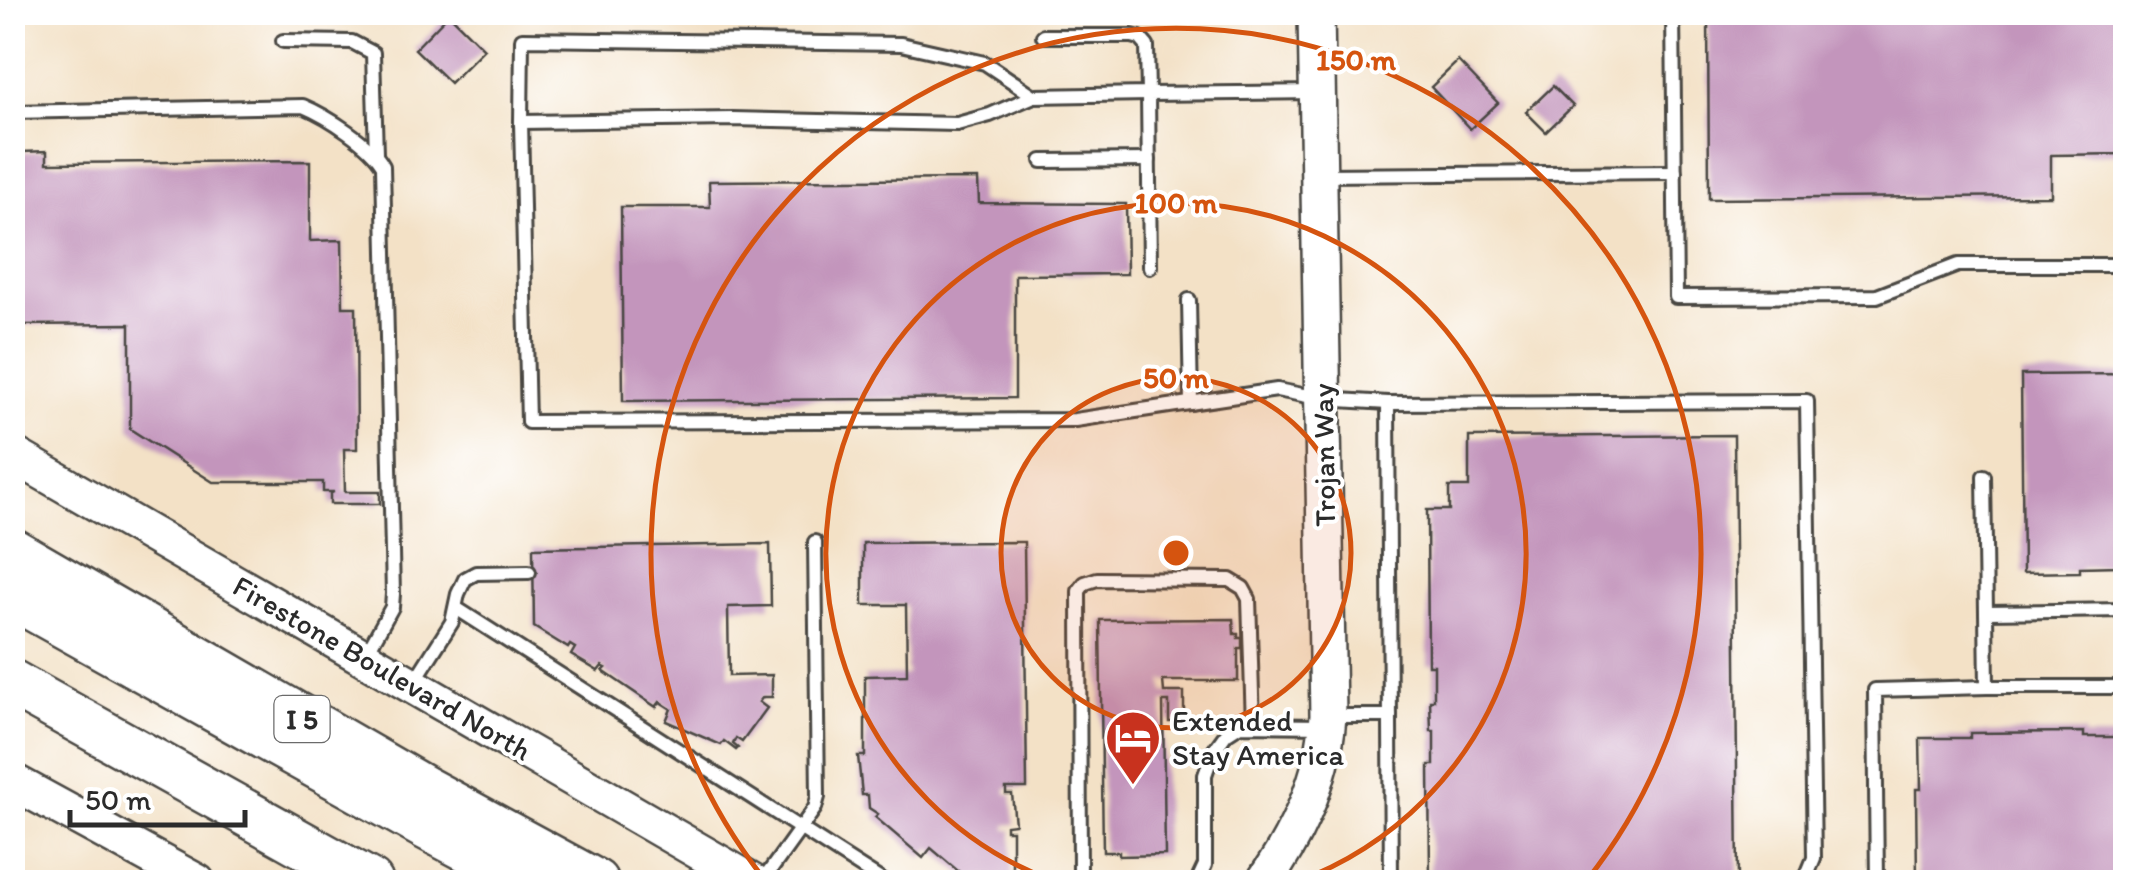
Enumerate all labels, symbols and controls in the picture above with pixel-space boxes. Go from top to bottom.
text: 150 m [1316,41,1397,78]
text: 100 m [1135,184,1218,221]
text: 50 m [1143,359,1210,396]
street label: Trojan Way [1304,383,1343,527]
centre of rings [1158,535,1194,571]
street label: Firestone Boulevard North [226,567,538,768]
road number: I 5 [274,696,330,742]
place label: Extended Stay America [1172,702,1344,773]
hotel icon: Extended Stay America [1103,708,1163,787]
scale bar [70,765,245,827]
text: 50 m [85,781,151,818]

